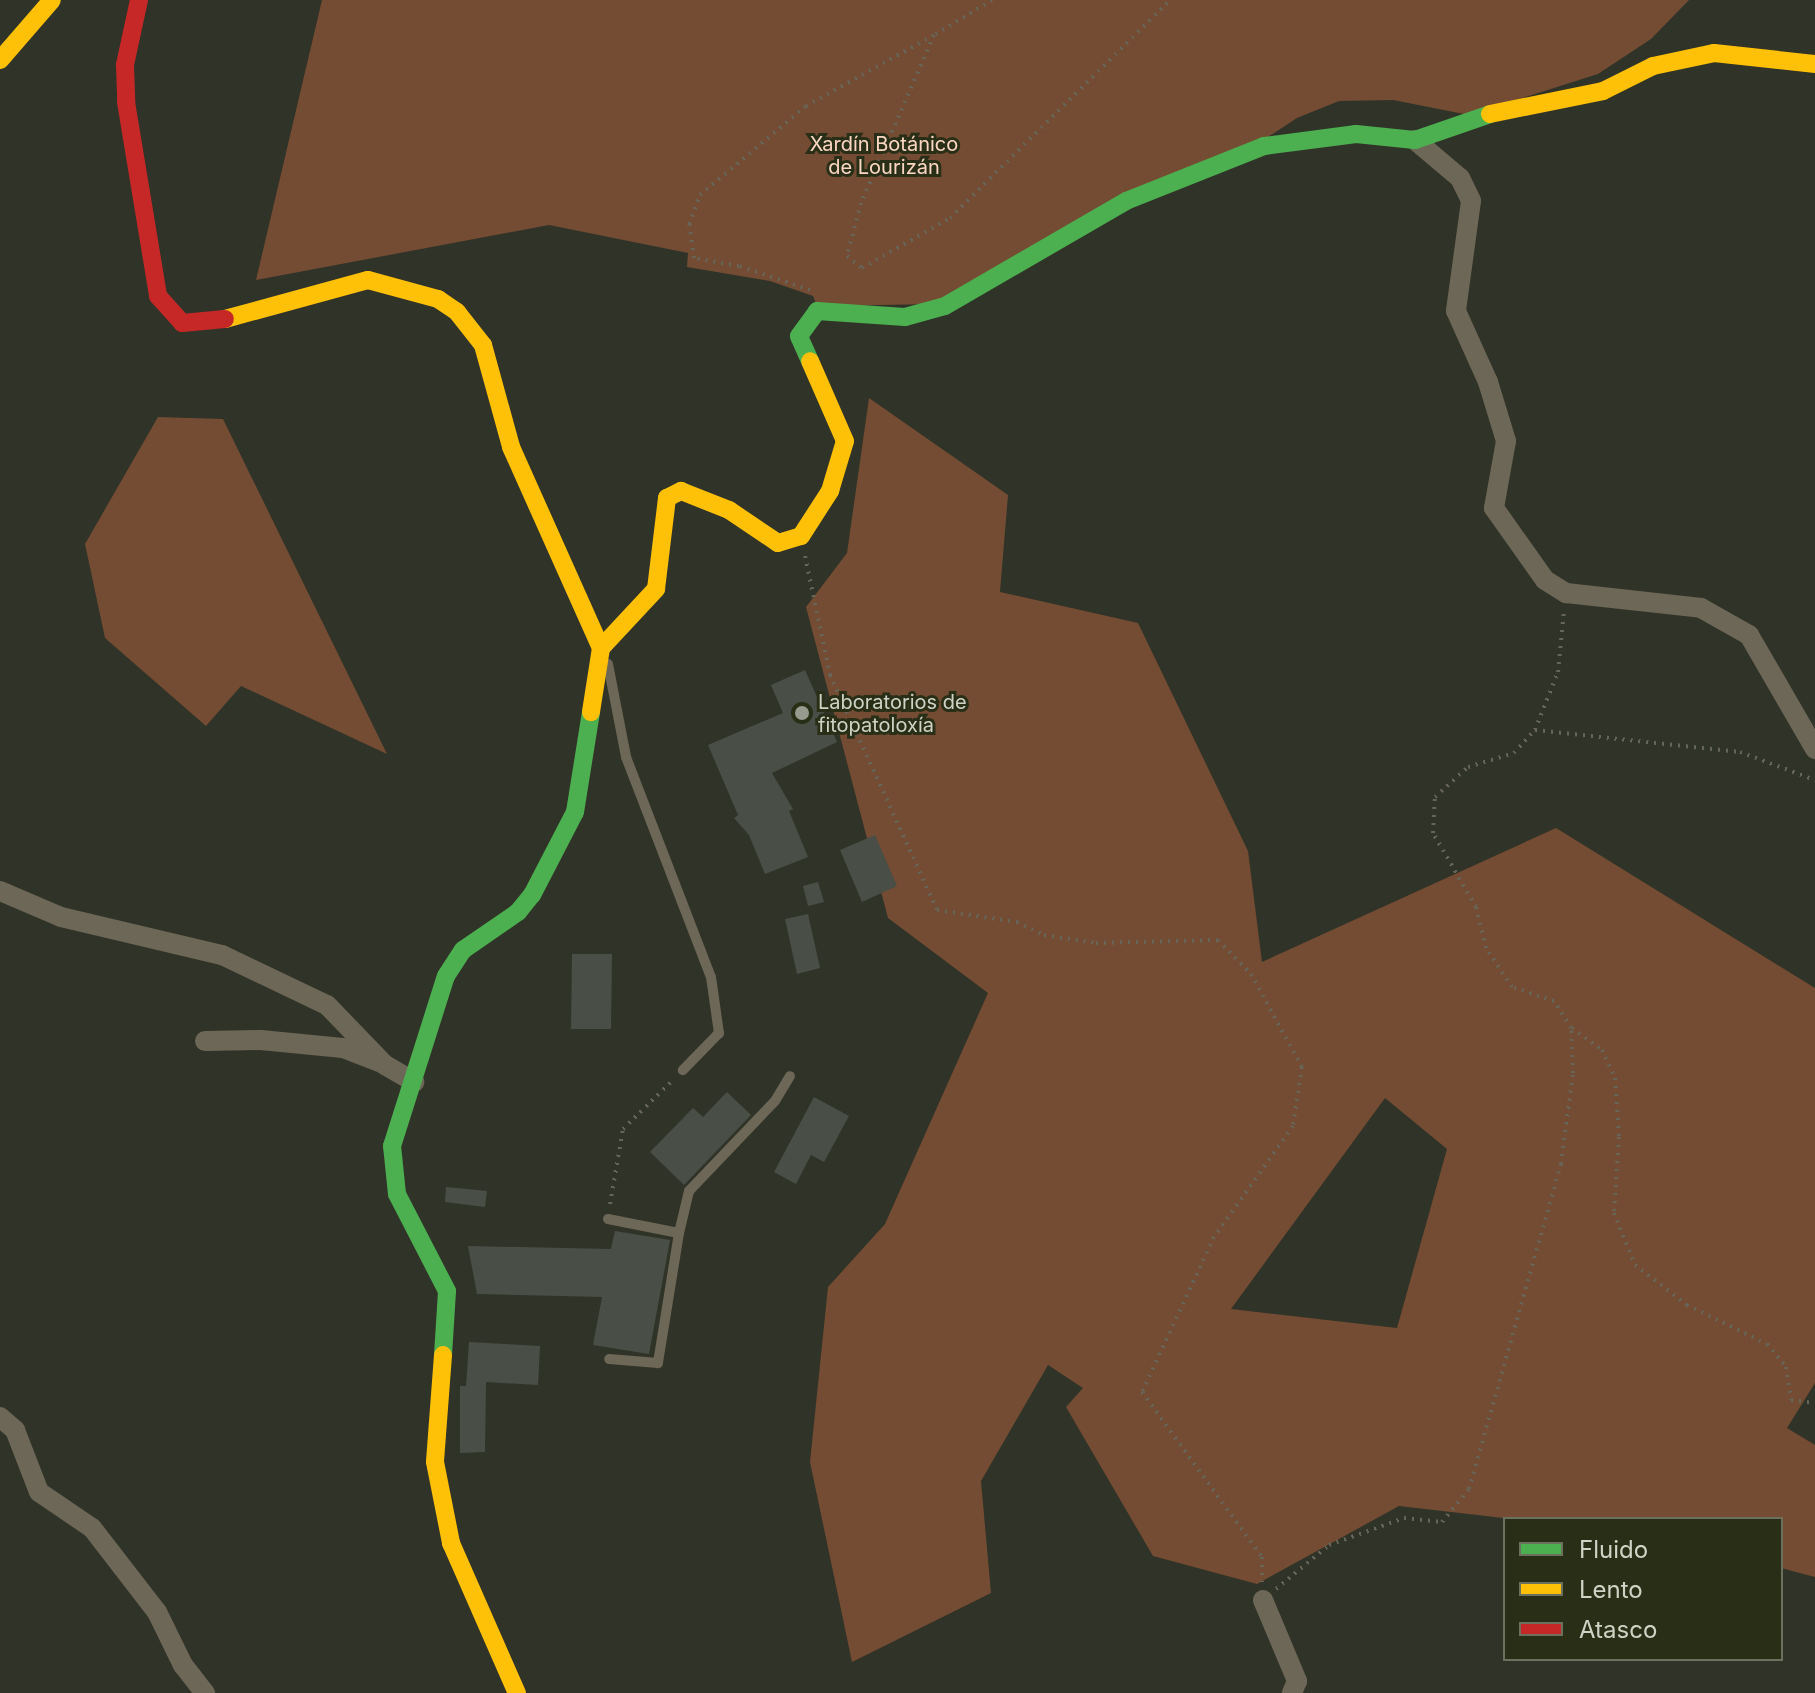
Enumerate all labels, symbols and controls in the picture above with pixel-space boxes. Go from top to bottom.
park label: Xardín Botánico de Lourizán [810,133,958,180]
place label: Laboratorios de fitopatoloxía [818,690,967,737]
marker: Laboratorios de fitopatoloxía [793,704,811,722]
legend [1503,1517,1783,1661]
text: Fluido [1579,1535,1648,1564]
text: Lento [1579,1575,1643,1604]
text: Atasco [1579,1615,1657,1644]

